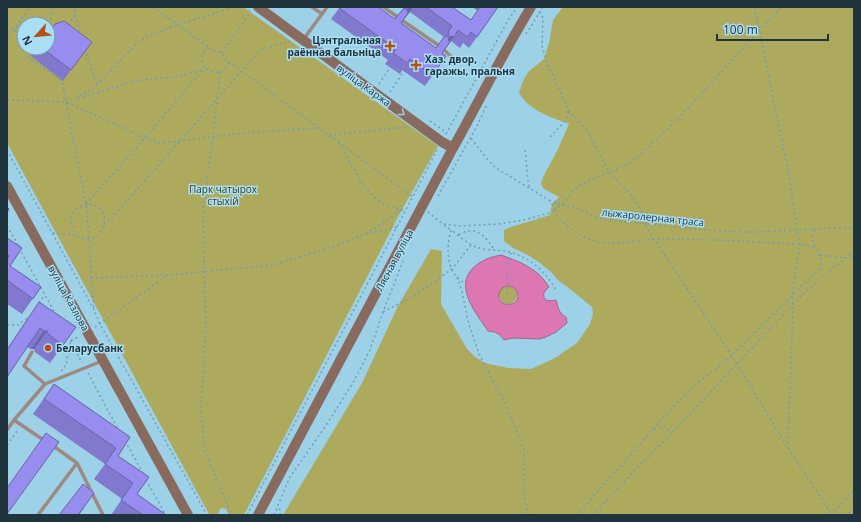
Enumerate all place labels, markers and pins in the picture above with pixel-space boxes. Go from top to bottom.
place label: Цэнтральная раённая бальніца [287,33,381,59]
marker: Цэнтральная раённая бальніца [384,40,396,52]
place label: Хаз. двор, гаражы, пральня [425,52,515,78]
marker: Хаз. двор, гаражы, пральня [410,59,422,71]
place label: Беларусбанк [56,341,124,355]
marker: Беларусбанк [43,343,53,353]

